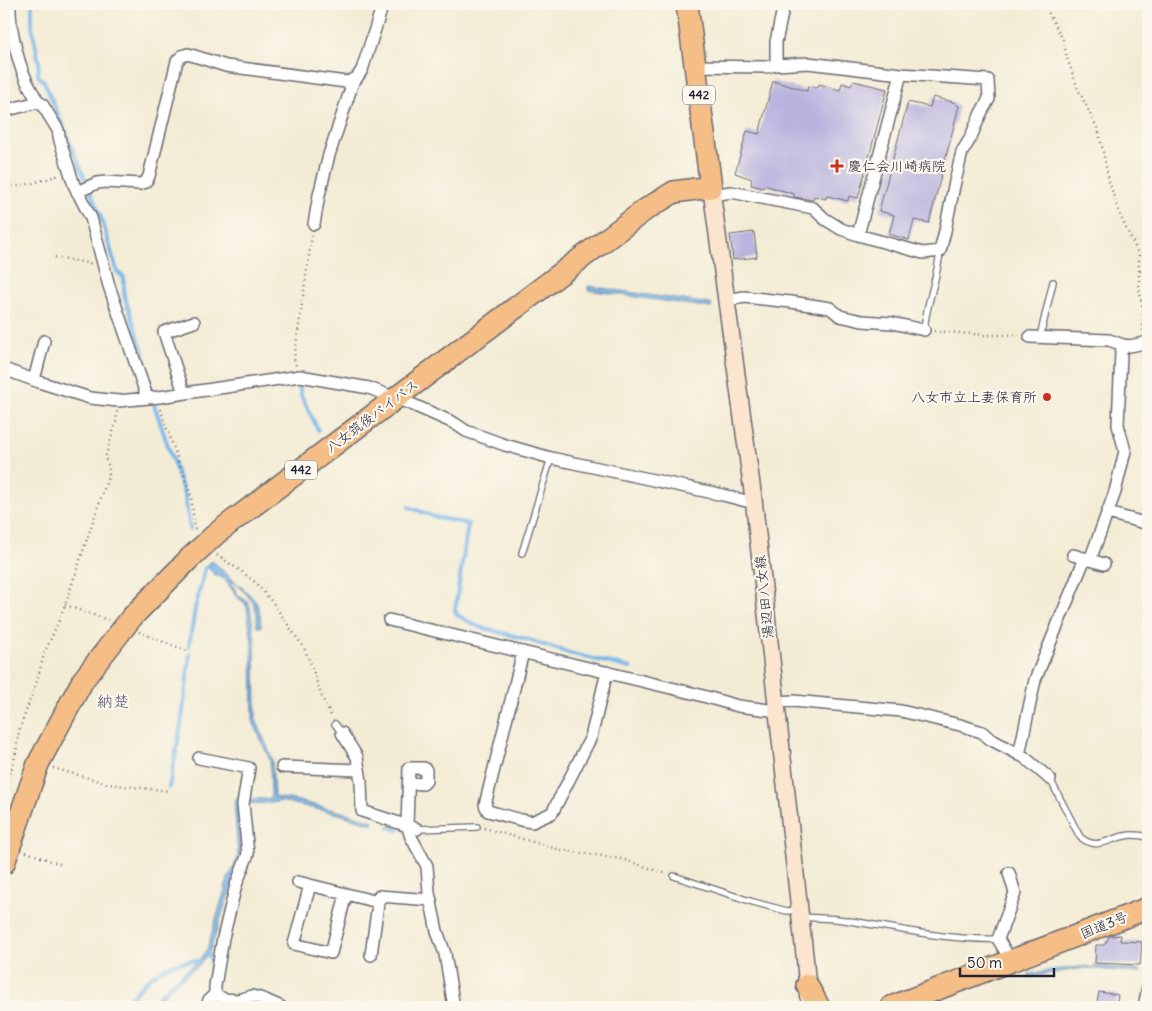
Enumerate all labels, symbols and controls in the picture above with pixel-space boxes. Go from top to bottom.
road number: 442 [683,86,715,104]
place label: 慶仁会川崎病院 [848,157,946,175]
marker: 慶仁会川崎病院 [830,159,844,173]
street label: 八女筑後バイパス [322,375,422,457]
place label: 八女市立上妻保育所 [911,388,1037,406]
marker: 八女市立上妻保育所 [1041,391,1053,403]
road number: 442 [285,460,317,480]
street label: 湯辺田八女線 [751,554,777,640]
district label: 納楚 [97,691,129,711]
street label: 国道3号 [1077,907,1131,943]
scale bar [960,946,1053,978]
text: 50 m [967,953,1002,972]

